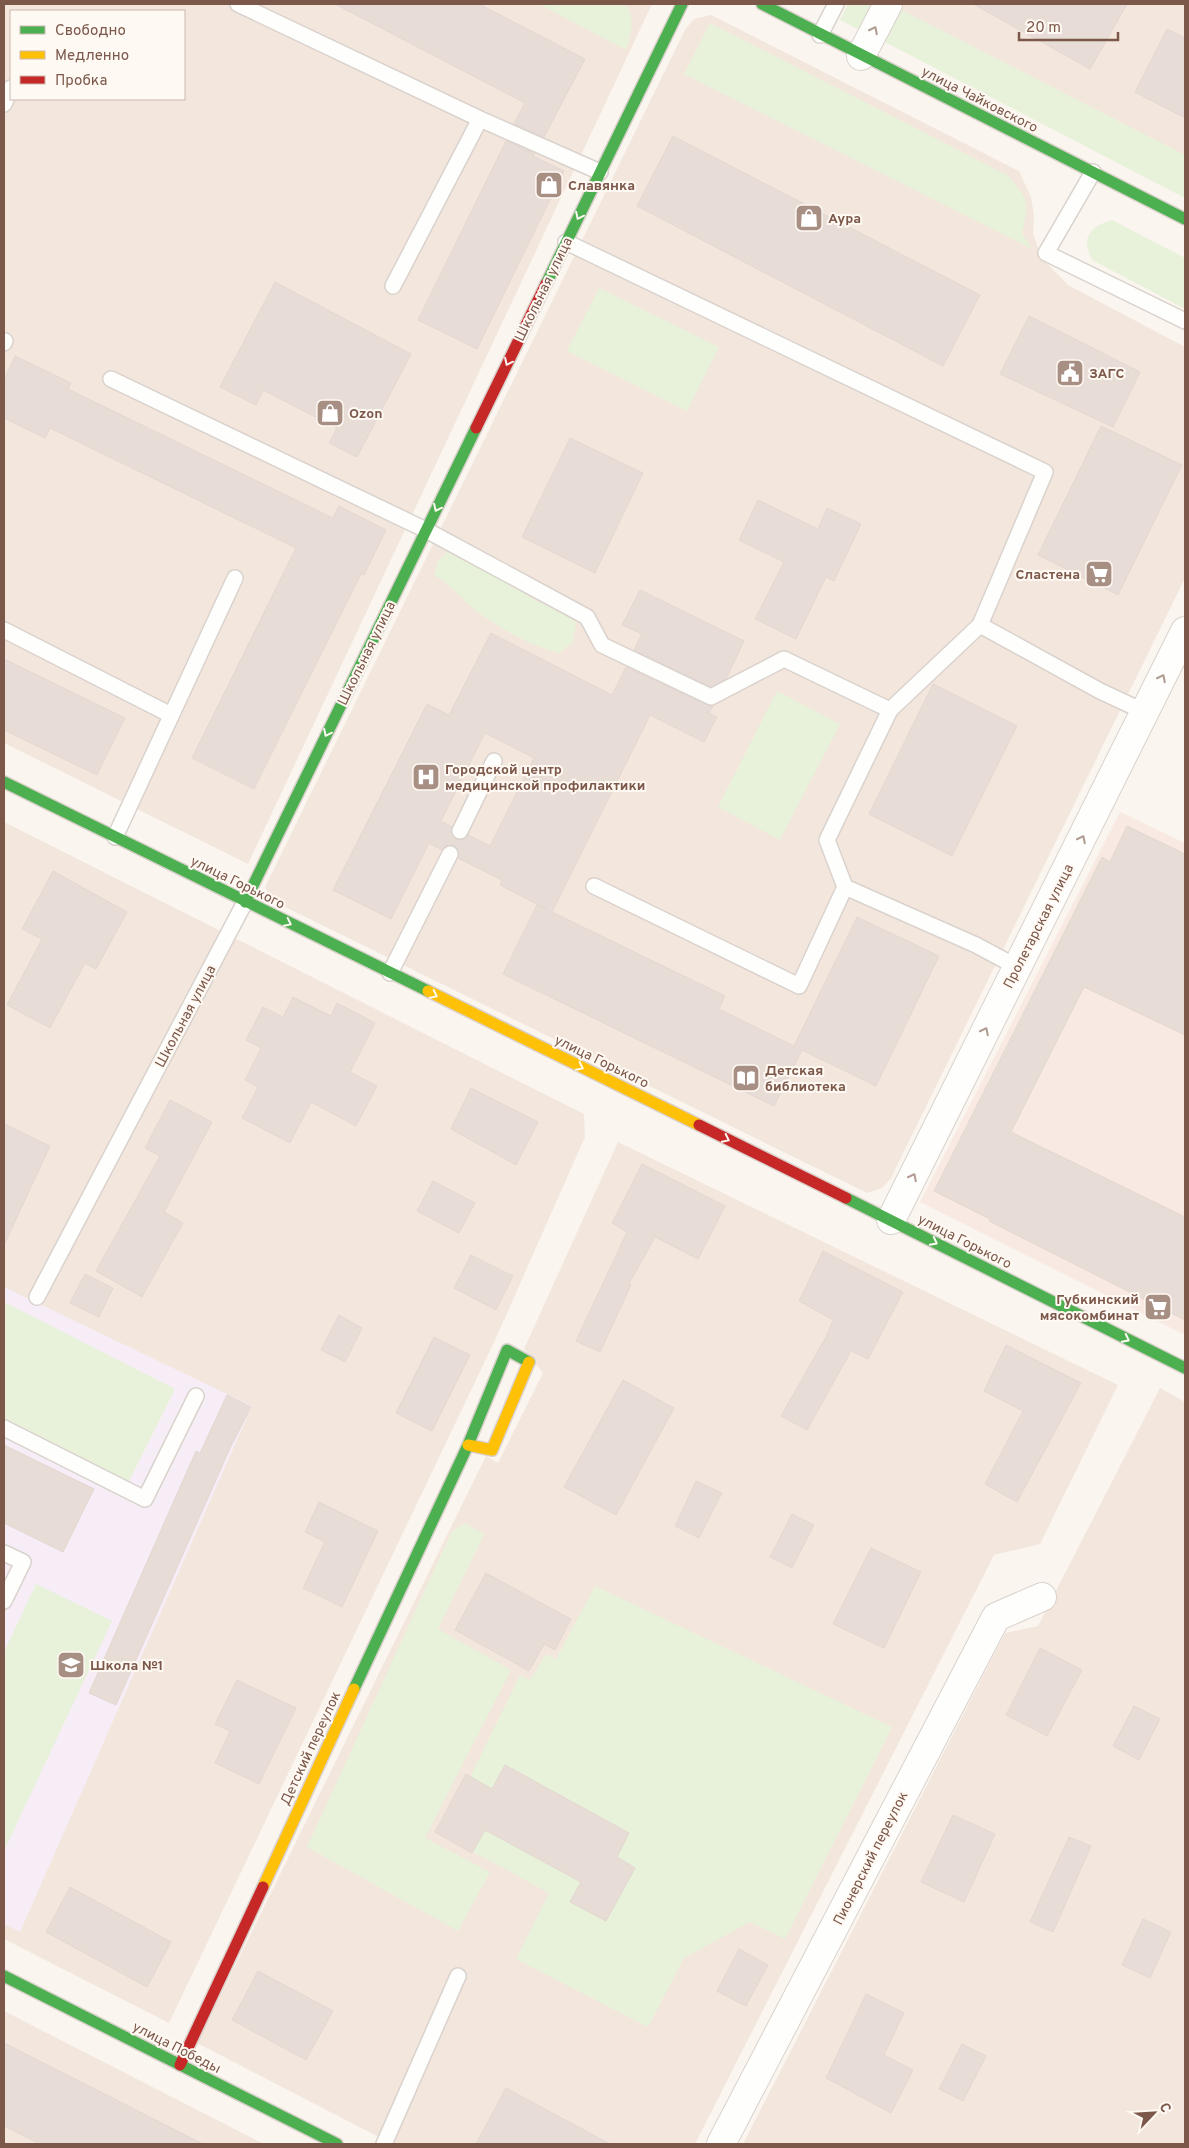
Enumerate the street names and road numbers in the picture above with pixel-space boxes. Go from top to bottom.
street label: улица Чайковского [918,64,1041,137]
street label: Школьная улица [512,235,577,344]
street label: Школьная улица [335,599,400,708]
street label: улица Горького [187,853,288,914]
street label: Пролетарская улица [1001,862,1078,992]
street label: Школьная улица [152,963,220,1071]
street label: улица Горького [551,1032,652,1093]
street label: улица Горького [915,1211,1014,1273]
street label: Детский переулок [277,1689,345,1808]
street label: Пионерский переулок [830,1789,912,1928]
street label: улица Победы [129,2019,223,2078]

